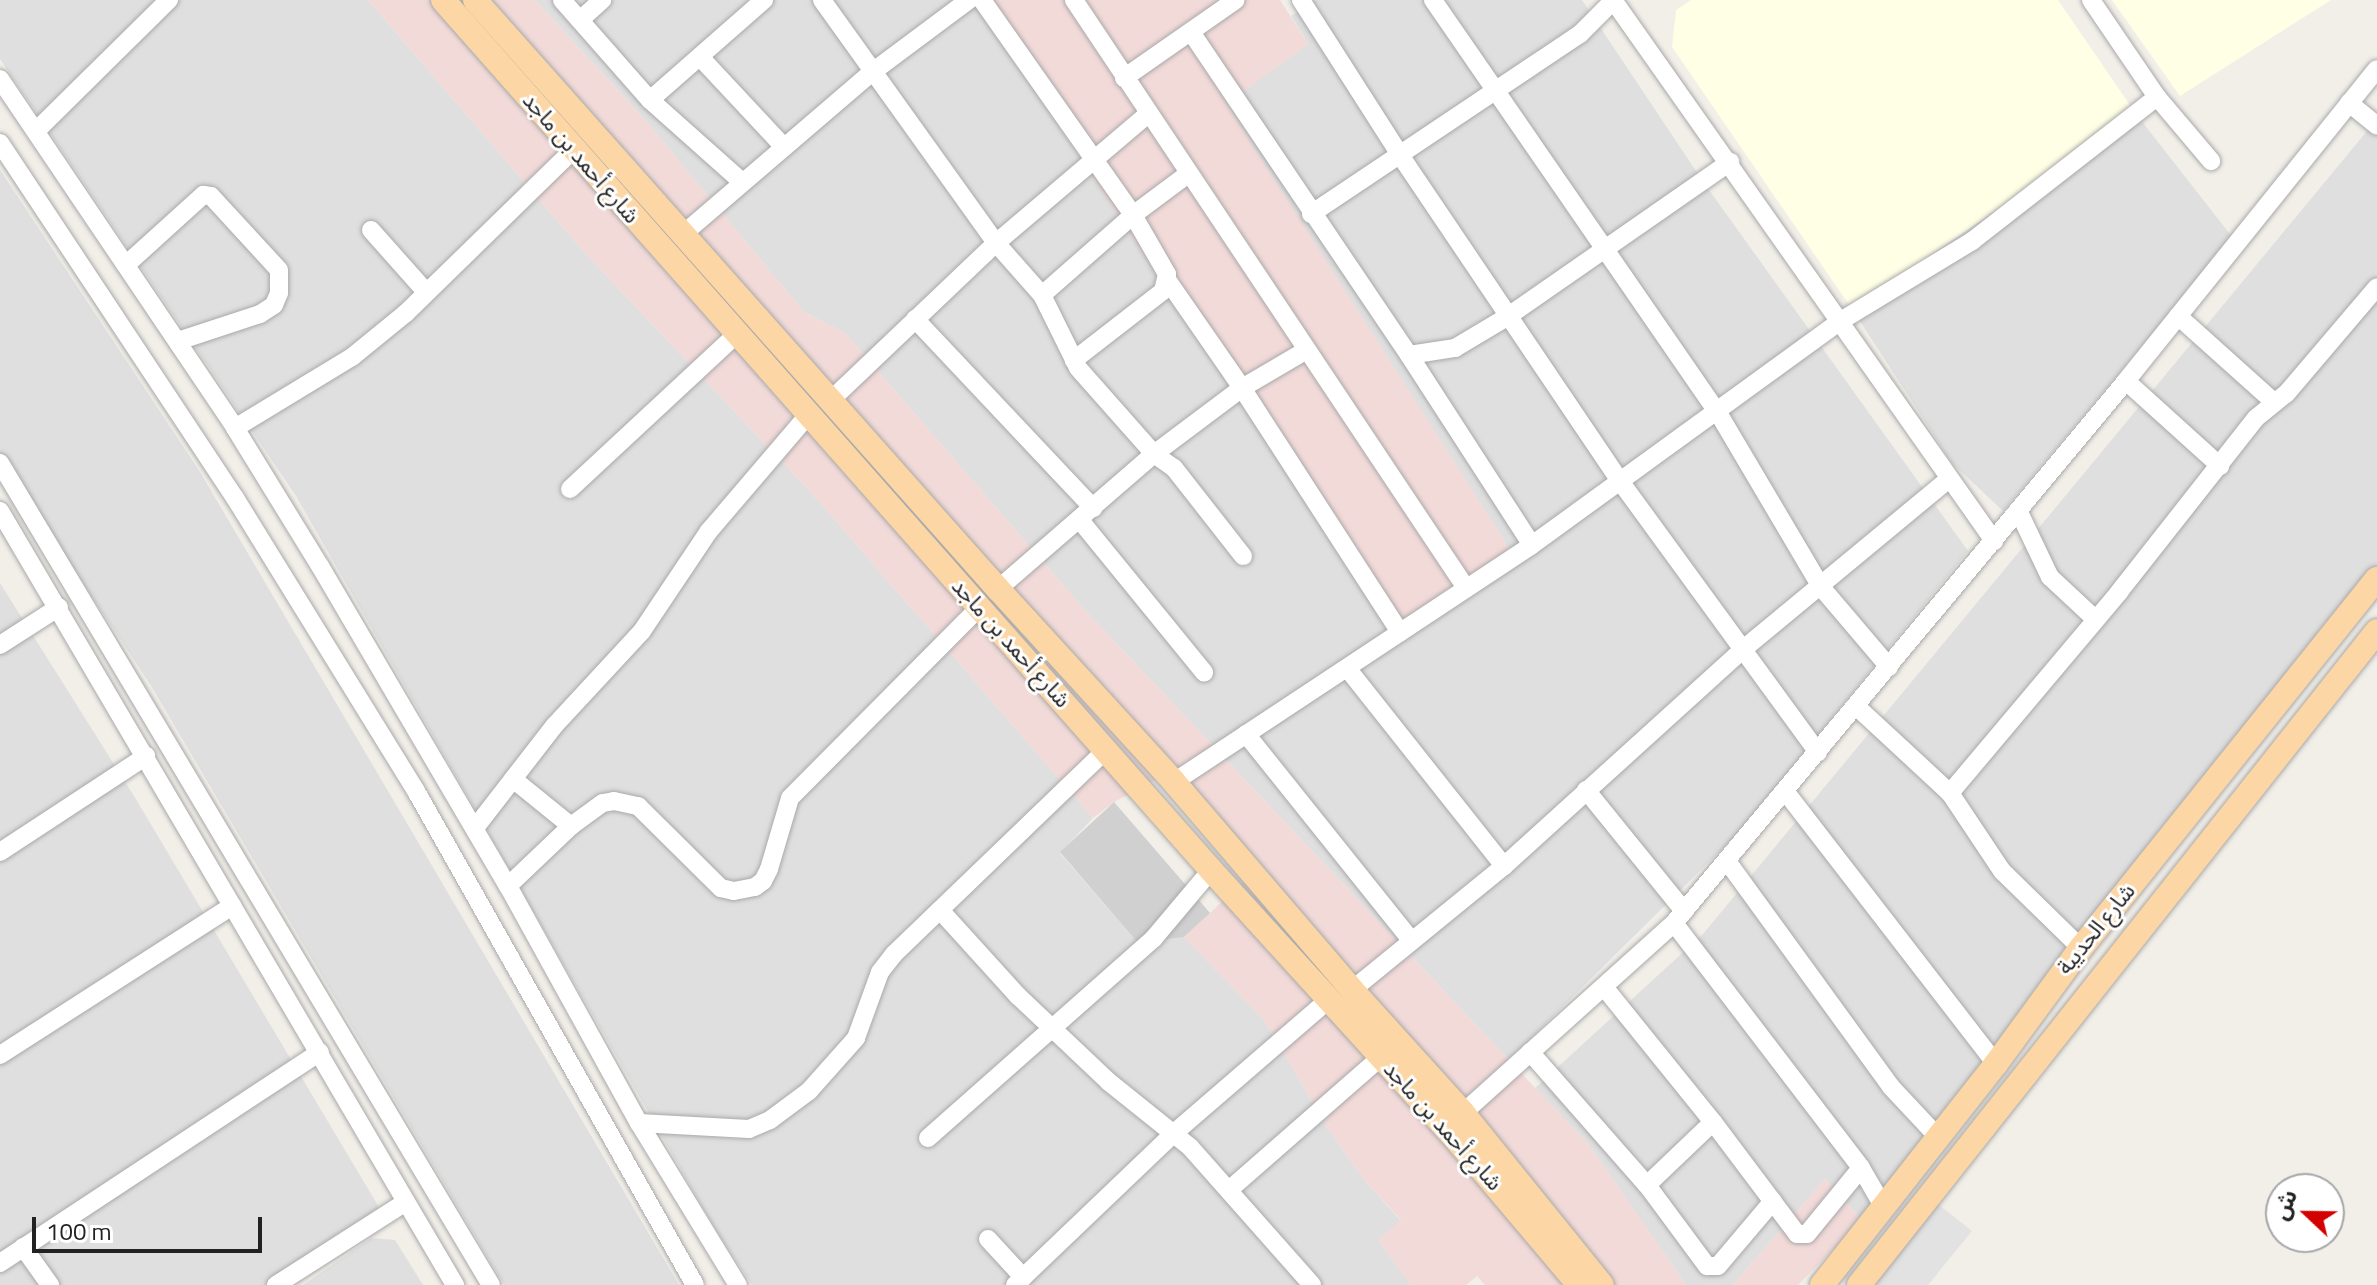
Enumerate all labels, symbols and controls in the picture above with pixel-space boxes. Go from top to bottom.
street label: شارع أحمد بن ماجد [517,87,645,229]
street label: شارع أحمد بن ماجد [946,573,1076,713]
street label: شارع الحديبة [2051,878,2141,980]
street label: شارع أحمد بن ماجد [1378,1056,1508,1196]
north arrow [2265,1173,2345,1253]
text: ش [2263,1184,2306,1225]
scale bar [36,1201,266,1251]
text: 100 m [46,1213,112,1249]

